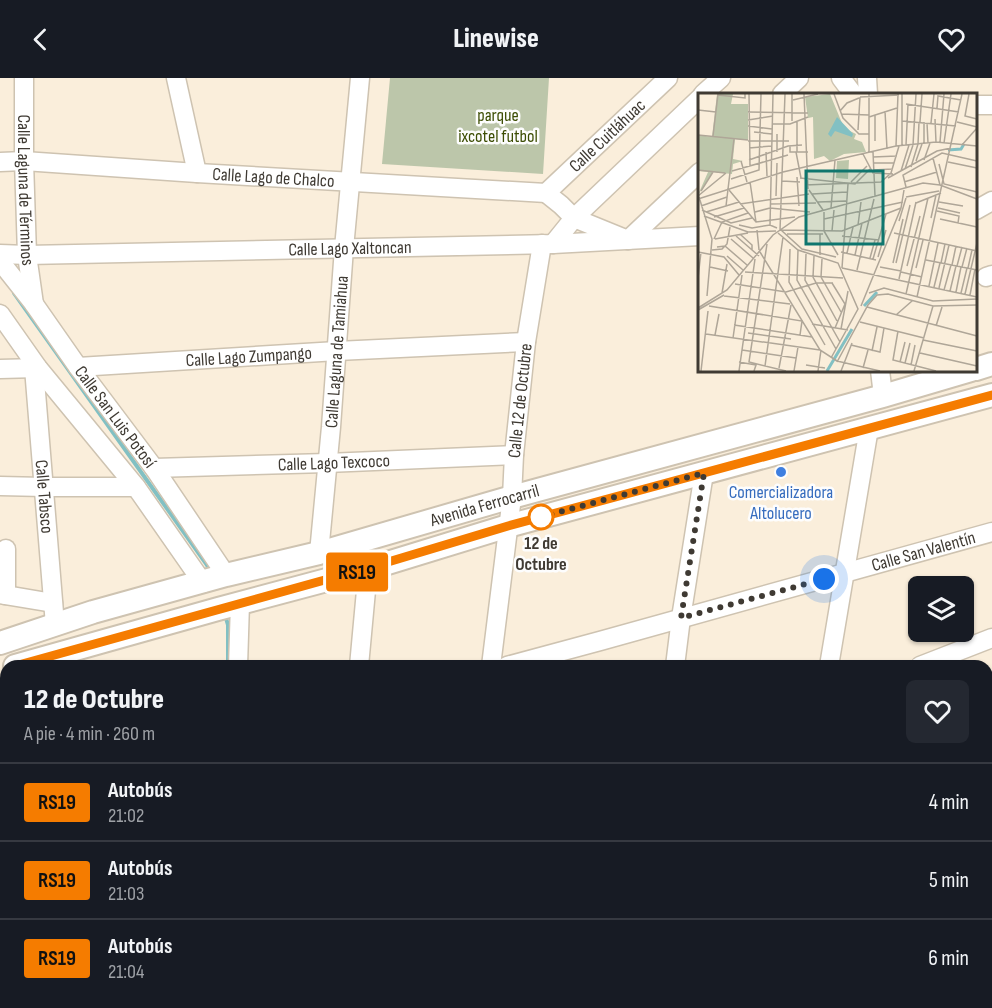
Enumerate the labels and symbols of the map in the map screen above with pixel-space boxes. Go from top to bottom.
inset map [698,93,977,372]
street label: Calle Cuitláhuac [565,94,650,176]
park label: parque ixcotel futbol [458,105,538,147]
street label: Calle Laguna de Términos [13,115,39,267]
street label: Calle Lago de Chalco [212,163,335,191]
street label: Calle Lago Xaltoncan [288,236,412,260]
street label: Calle Laguna de Tamiahua [320,275,352,429]
street label: Calle Lago Zumpango [185,342,312,371]
street label: Calle 12 de Octubre [503,342,536,459]
street label: Calle San Luis Potosí [70,362,161,472]
street label: Calle Lago Texcoco [278,450,390,475]
street label: Calle Tabsco [31,459,58,534]
marker: Comercializadora Altolucero [774,465,788,479]
street label: Avenida Ferrocarril [427,480,541,531]
place label: Comercializadora Altolucero [729,482,833,524]
marker: 12 de Octubre [528,504,554,530]
street label: Calle San Valentín [869,527,978,576]
place label: 12 de Octubre [515,533,567,575]
line badge: RS19 [315,552,399,592]
your location [809,564,839,594]

